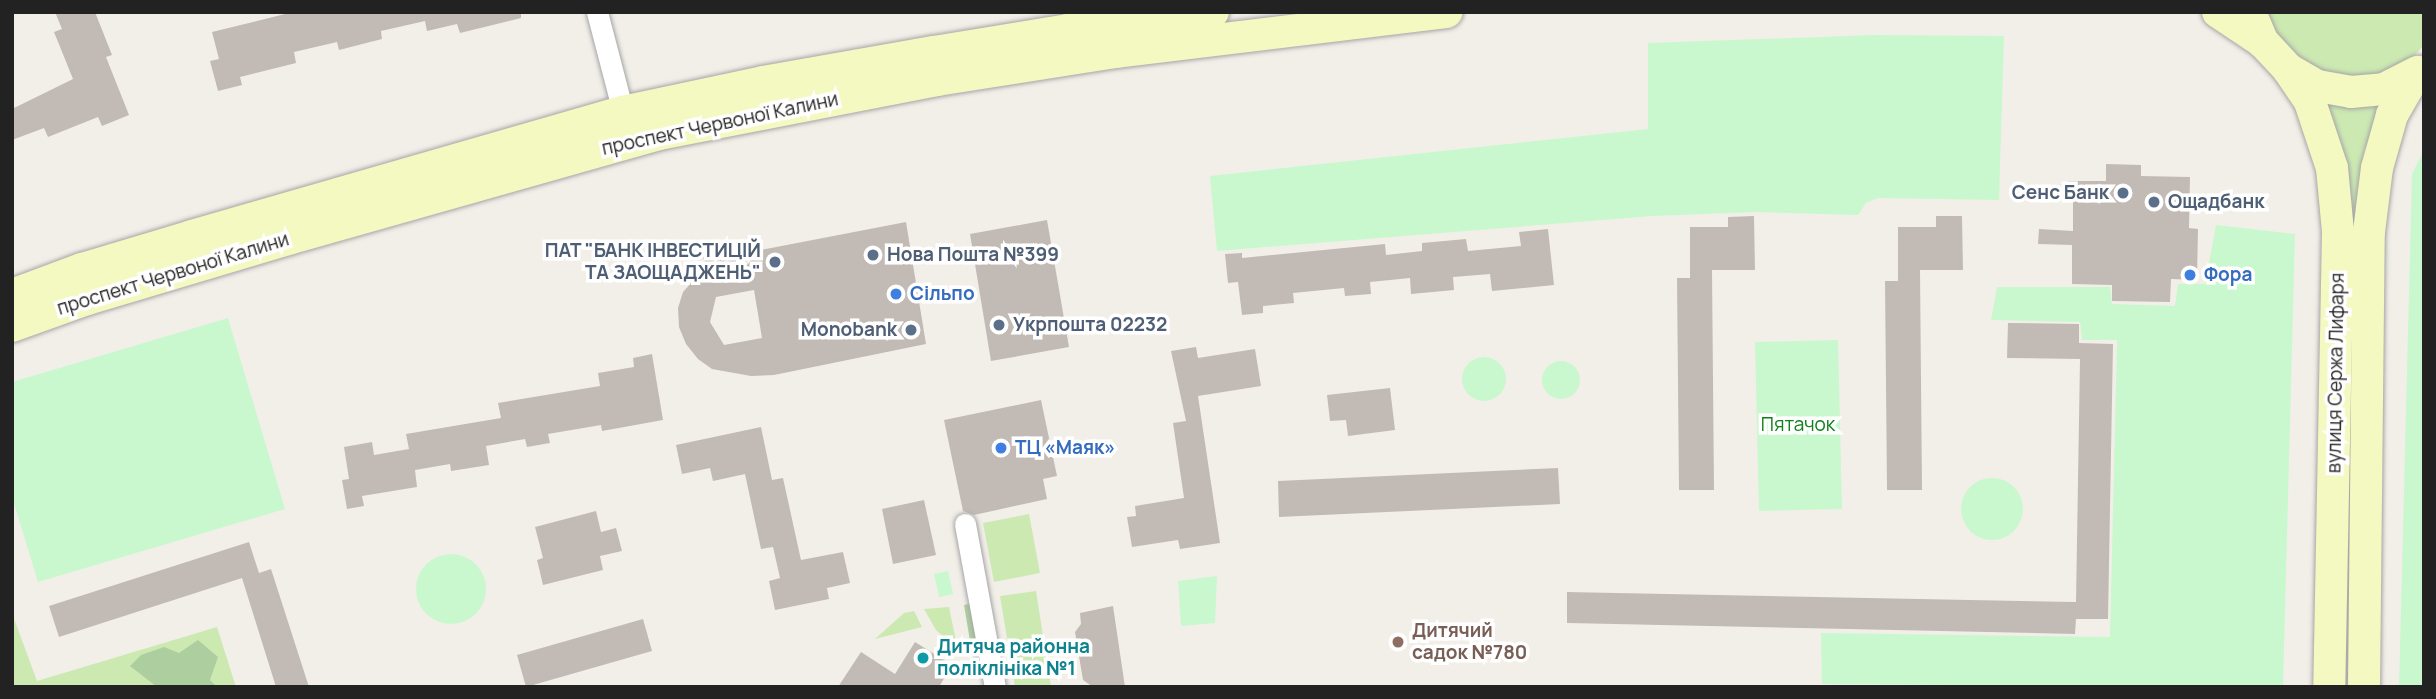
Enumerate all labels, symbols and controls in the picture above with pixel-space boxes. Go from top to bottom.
street label: проспект Червоної Калини [600,88,840,160]
place label: Сенс Банк [2012,182,2109,204]
marker: Сенс Банк [2115,185,2131,201]
place label: Ощадбанк [2168,191,2264,213]
marker: Ощадбанк [2146,194,2162,210]
street label: проспект Червоної Калини [54,228,292,320]
place label: ПАТ "БАНК ІНВЕСТИЦІЙ ТА ЗАОЩАДЖЕНЬ" [544,240,761,284]
place label: Нова Пошта №399 [887,244,1059,266]
marker: Нова Пошта №399 [865,247,881,263]
marker: ПАТ "БАНК ІНВЕСТИЦІЙ ТА ЗАОЩАДЖЕНЬ" [767,254,783,270]
place label: Фора [2204,264,2252,286]
marker: Фора [2182,267,2198,283]
street label: вулиця Сержа Лифаря [2323,273,2349,473]
place label: Сільпо [910,283,975,305]
marker: Сільпо [888,286,904,302]
place label: Укрпошта 02232 [1013,314,1167,336]
marker: Укрпошта 02232 [991,317,1007,333]
place label: Monobank [801,319,897,341]
marker: Monobank [903,322,919,338]
park label: Пятачок [1761,414,1835,436]
place label: ТЦ «Маяк» [1015,437,1115,459]
marker: ТЦ «Маяк» [993,440,1009,456]
place label: Дитячий садок №780 [1412,620,1527,664]
marker: Дитячий садок №780 [1390,634,1406,650]
place label: Дитяча районна поліклініка №1 [937,636,1090,680]
marker: Дитяча районна поліклініка №1 [915,650,931,666]

